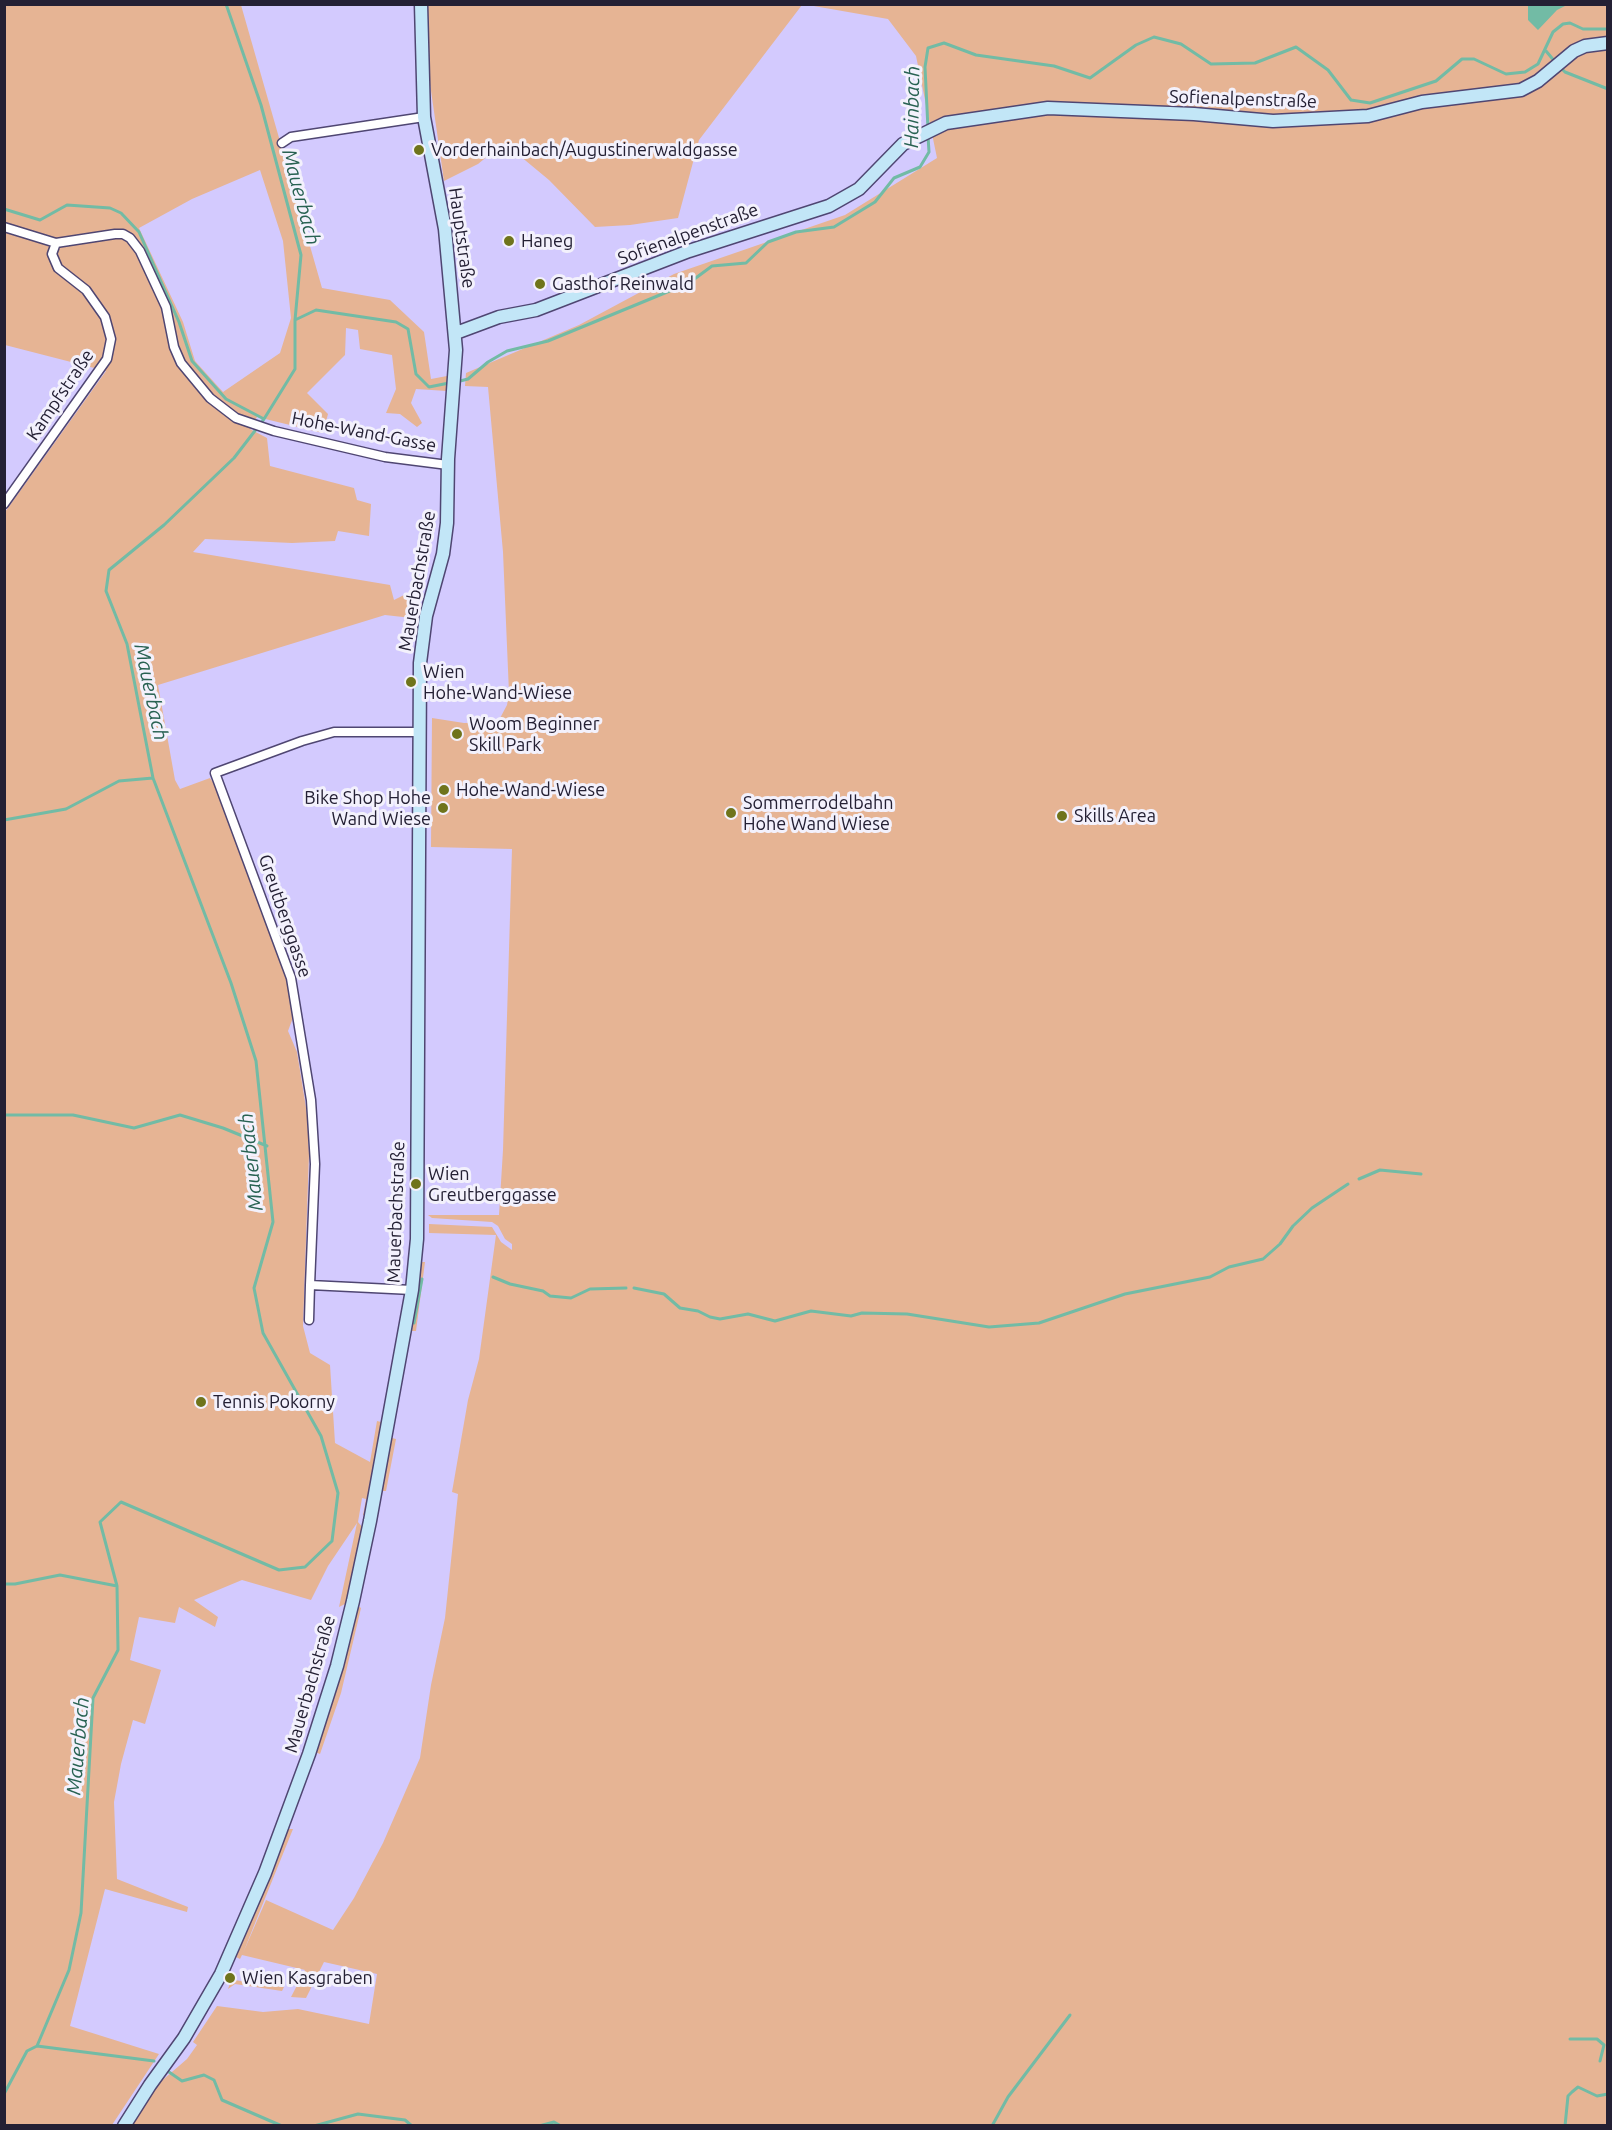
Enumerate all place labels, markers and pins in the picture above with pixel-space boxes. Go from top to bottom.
place label: Vorderhainbach/Augustinerwaldgasse [431,139,738,161]
marker: Vorderhainbach/Augustinerwaldgasse [412,143,426,157]
place label: Haneg [521,230,573,252]
marker: Haneg [502,234,516,248]
place label: Gasthof Reinwald [552,273,694,295]
marker: Gasthof Reinwald [533,277,547,291]
place label: Wien Hohe-Wand-Wiese [423,661,572,704]
marker: Wien Hohe-Wand-Wiese [404,675,418,689]
place label: Woom Beginner Skill Park [469,713,599,756]
marker: Woom Beginner Skill Park [450,727,464,741]
place label: Hohe-Wand-Wiese [456,779,605,801]
marker: Hohe-Wand-Wiese [437,783,451,797]
place label: Bike Shop Hohe Wand Wiese [304,787,431,830]
place label: Sommerrodelbahn Hohe Wand Wiese [743,792,894,834]
marker: Bike Shop Hohe Wand Wiese [436,801,450,815]
place label: Skills Area [1074,805,1156,827]
marker: Sommerrodelbahn Hohe Wand Wiese [724,806,738,820]
marker: Skills Area [1055,809,1069,823]
place label: Wien Greutberggasse [428,1163,557,1206]
marker: Wien Greutberggasse [409,1177,423,1191]
place label: Tennis Pokorny [213,1391,335,1413]
marker: Tennis Pokorny [194,1395,208,1409]
place label: Wien Kasgraben [242,1967,373,1989]
marker: Wien Kasgraben [223,1971,237,1985]

